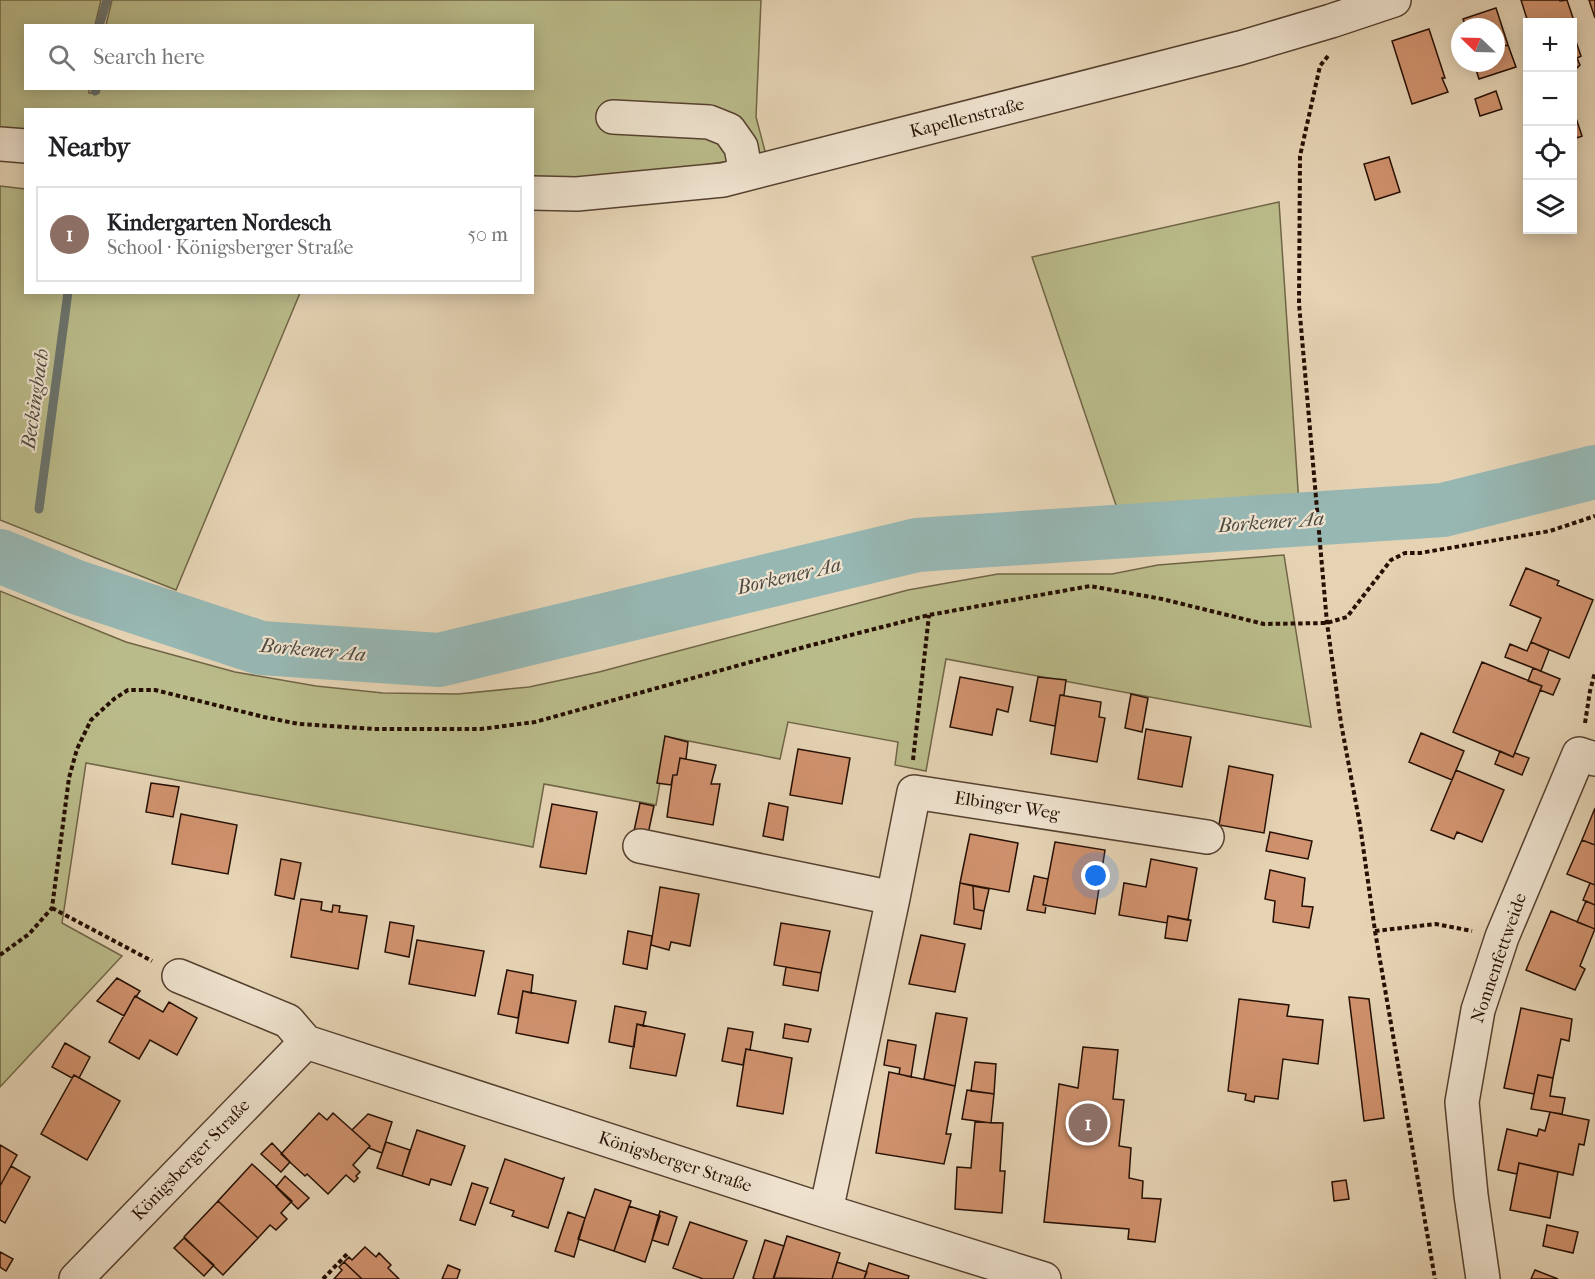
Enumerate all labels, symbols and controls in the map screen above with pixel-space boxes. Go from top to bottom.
north arrow [1451,18,1505,72]
map controls [1523,18,1577,234]
button: + [1523,18,1577,72]
search box [24,24,534,90]
icon: search [45,41,78,74]
text: Search here [93,44,205,70]
button: − [1523,72,1577,126]
street label: Kapellenstraße [908,94,1026,142]
button: locate [1523,126,1577,180]
text: Nearby [48,132,130,163]
button: layers [1523,180,1577,234]
text: Kindergarten Nordesch [107,210,331,236]
text: 1 [66,223,73,246]
text: 50 m [467,223,508,246]
text: School · Königsberger Straße [107,236,353,259]
water label: Beckingbach [16,347,53,452]
water label: Borkener Aa [1216,507,1325,537]
water label: Borkener Aa [734,553,843,599]
water label: Borkener Aa [258,634,367,666]
street label: Elbinger Weg [953,787,1061,825]
your location [1081,861,1110,890]
street label: Nonnenfettweide [1467,890,1531,1026]
street label: Königsberger Straße [128,1095,254,1225]
pin: 1 [1068,1100,1108,1146]
street label: Königsberger Straße [596,1127,754,1197]

